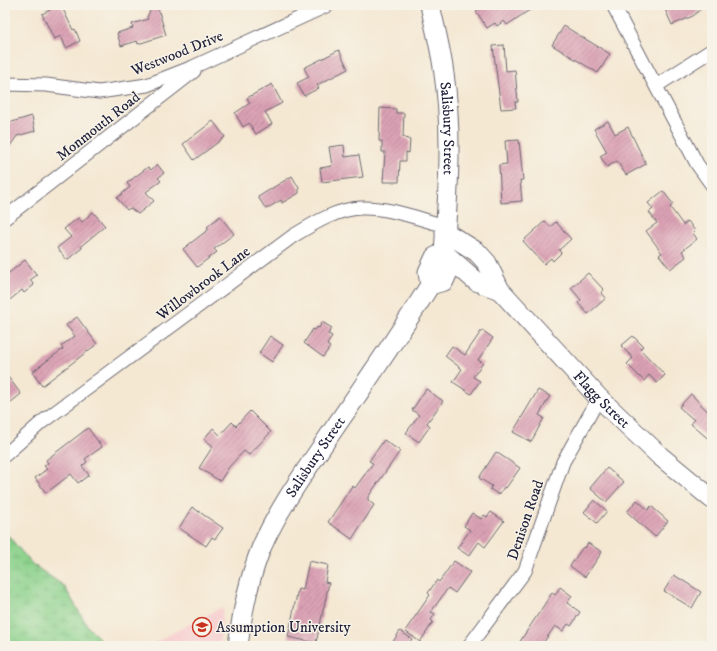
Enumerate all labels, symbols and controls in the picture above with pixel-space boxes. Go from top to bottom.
street label: Westwood Drive [128,26,226,81]
street label: Salisbury Street [435,81,458,176]
street label: Monmouth Road [53,87,144,165]
street label: Willowbrook Lane [152,242,254,325]
street label: Flagg Street [569,367,634,433]
street label: Salisbury Street [282,413,350,501]
street label: Denison Road [503,477,548,563]
school or university icon: Assumption University [191,616,213,638]
place label: Assumption University [216,618,352,637]

